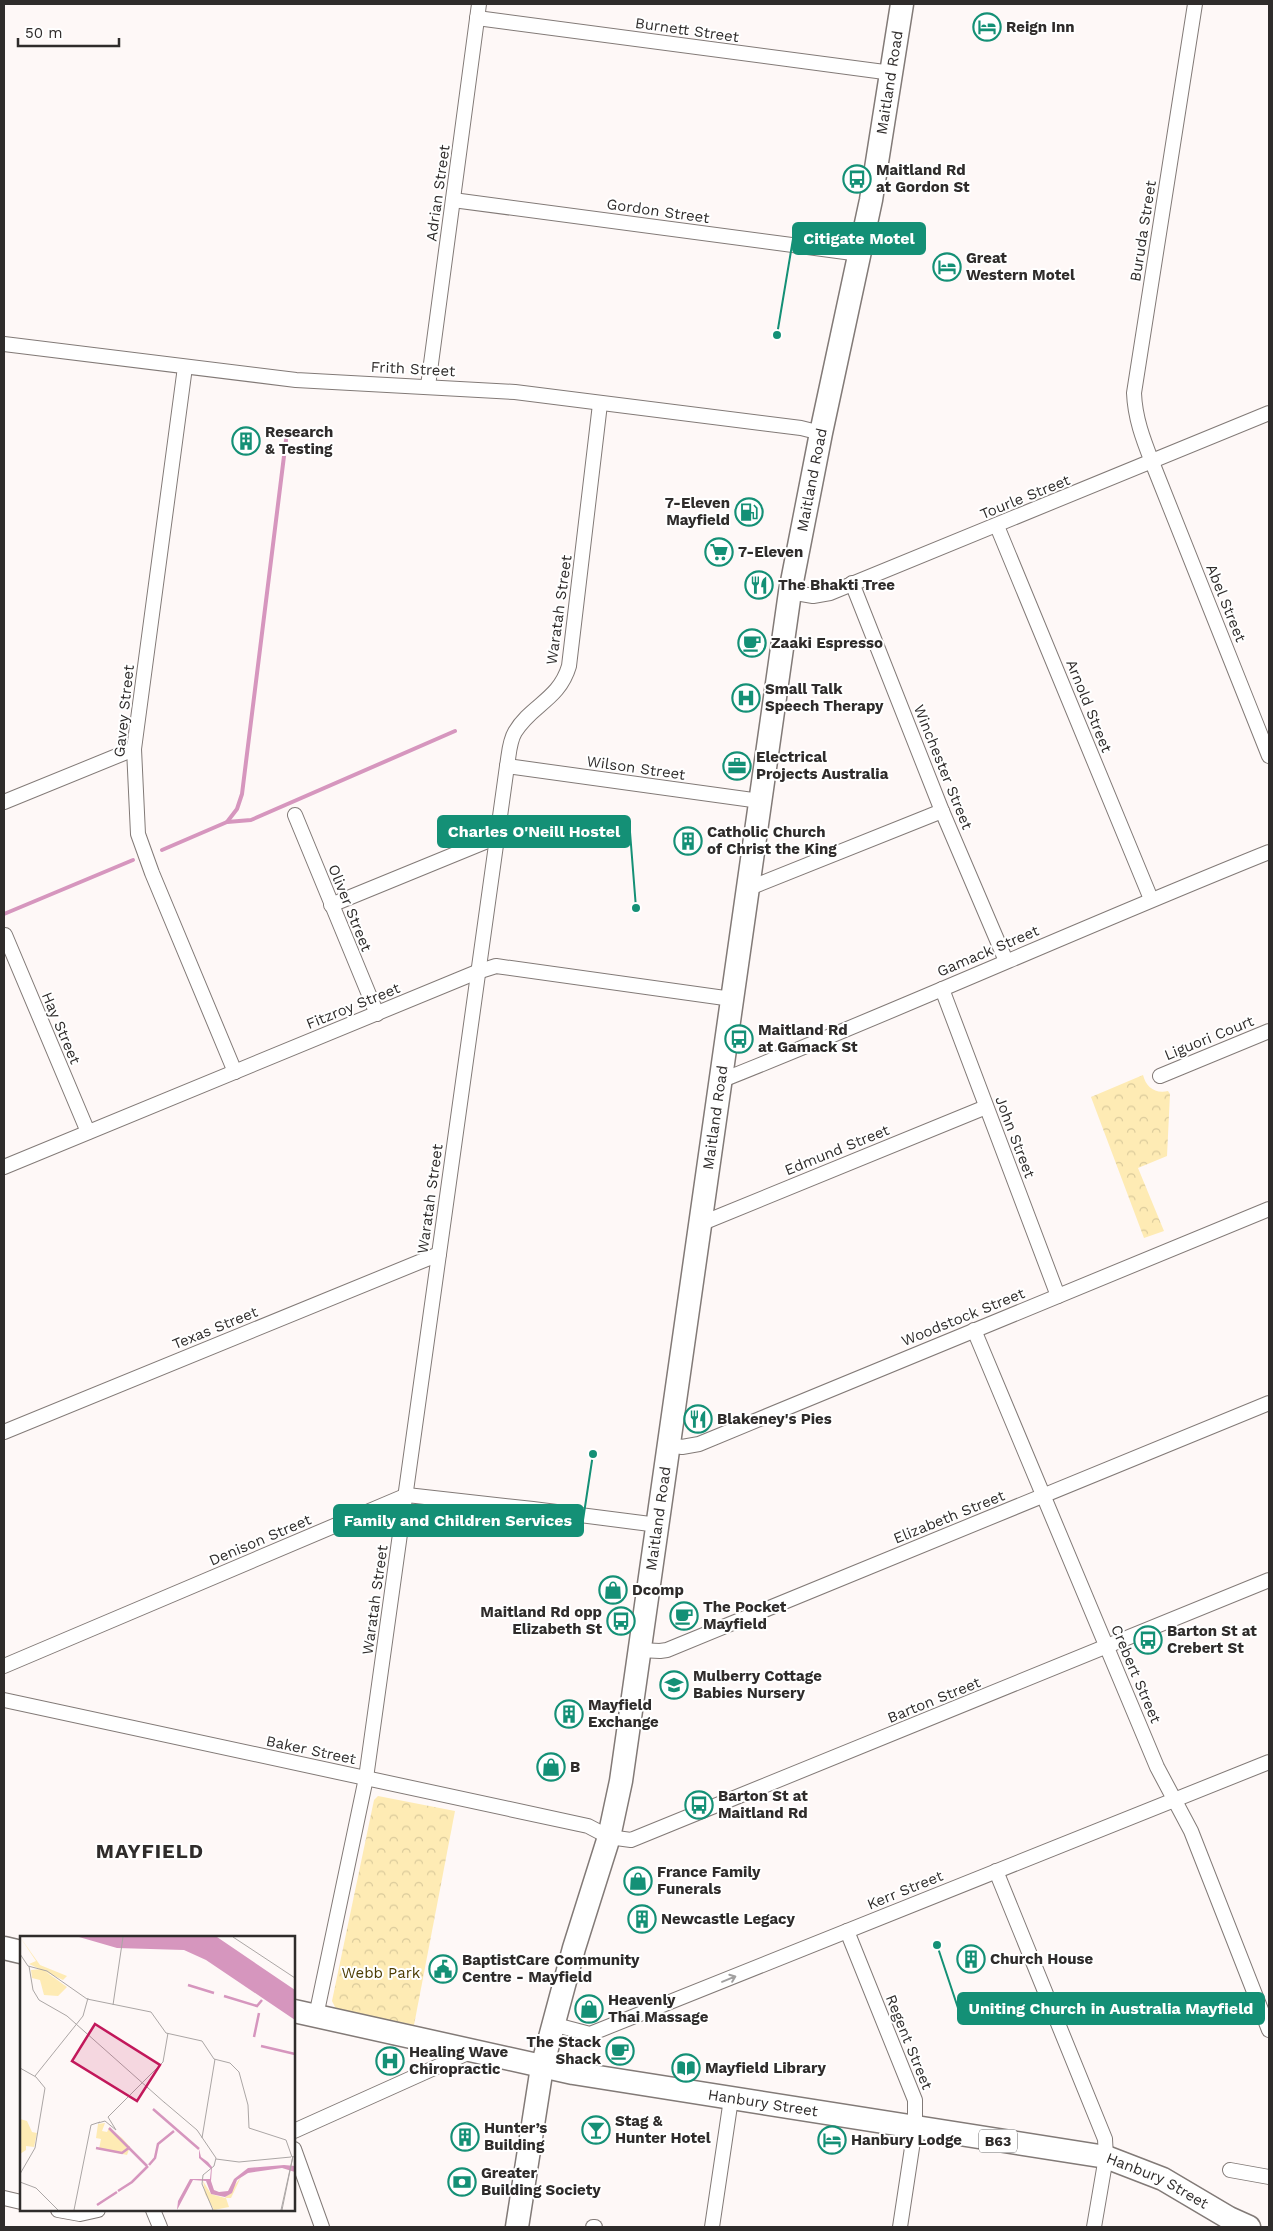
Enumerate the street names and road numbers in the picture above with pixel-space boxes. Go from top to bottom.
street label: Burnett Street [634,14,741,46]
street label: Maitland Road [872,29,907,136]
street label: Adrian Street [422,143,454,242]
street label: Buruda Street [1126,178,1160,283]
street label: Gordon Street [605,195,711,227]
street label: Frith Street [370,358,456,380]
street label: Maitland Road [793,426,831,533]
street label: Tourle Street [977,471,1073,523]
street label: Waratah Street [542,553,576,666]
street label: Abel Street [1202,561,1250,645]
street label: Arnold Street [1062,657,1116,756]
street label: Gavey Street [110,663,138,758]
street label: Winchester Street [910,702,977,833]
street label: Wilson Street [586,752,687,784]
street label: Oliver Street [324,862,376,955]
street label: Gamack Street [934,921,1042,981]
street label: Fitzroy Street [303,979,403,1033]
street label: Hay Street [38,989,85,1067]
street label: Liguori Court [1162,1012,1257,1064]
street label: Maitland Road [699,1064,732,1171]
street label: John Street [991,1094,1039,1181]
street label: Edmund Street [782,1121,893,1179]
street label: Waratah Street [413,1142,447,1255]
street label: Woodstock Street [899,1284,1028,1350]
street label: Texas Street [170,1302,261,1353]
street label: Maitland Road [642,1465,675,1572]
street label: Elizabeth Street [891,1486,1008,1548]
street label: Denison Street [206,1510,314,1570]
street label: Waratah Street [358,1543,392,1656]
street label: Crebert Street [1107,1622,1165,1727]
street label: Barton Street [885,1673,984,1727]
street label: Baker Street [265,1732,358,1768]
street label: Kerr Street [865,1866,946,1913]
street label: Regent Street [882,1992,936,2093]
street label: Hanbury Street [707,2085,820,2121]
road number: B63 [979,2130,1017,2152]
street label: Hanbury Street [1104,2149,1212,2213]

